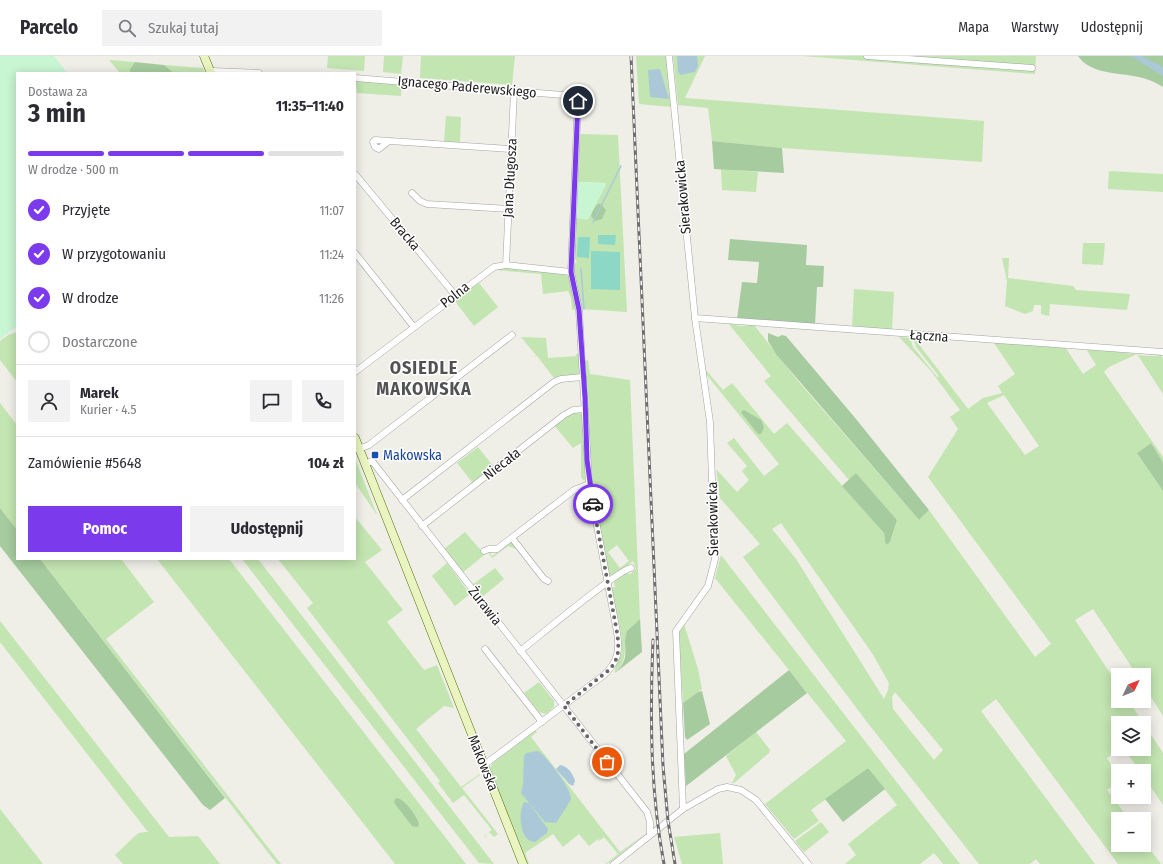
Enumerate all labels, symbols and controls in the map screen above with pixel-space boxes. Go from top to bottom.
search box [102,10,382,46]
text: Parcelo [20,16,78,39]
icon: search [116,17,138,39]
text: Szukaj tutaj [148,19,219,37]
text: Mapa [958,19,989,36]
text: Warstwy [1011,19,1059,36]
text: Udostępnij [1081,19,1143,36]
street label: Ignacego Paderewskiego [397,72,537,102]
text: Dostawa za [28,84,88,99]
pin [561,84,595,118]
icon: home [567,90,589,112]
text: 11:35–11:40 [276,97,344,115]
text: 3 min [28,98,86,129]
street label: Jana Długosza [499,138,521,218]
street label: Sierakowicka [671,159,695,235]
text: W drodze · 500 m [28,162,119,177]
icon: check [28,199,50,221]
text: Przyjęte [62,201,111,219]
text: 11:07 [319,203,344,218]
street label: Bracka [386,214,424,254]
icon: check [28,243,50,265]
text: W przygotowaniu [62,245,166,263]
text: 11:24 [320,247,344,262]
street label: Polna [437,278,473,312]
icon: check [28,287,50,309]
text: W drodze [62,289,119,307]
text: 11:26 [319,291,344,306]
street label: Łączna [909,326,949,346]
text: Dostarczone [62,333,137,351]
district label: OSIEDLE MAKOWSKA [376,357,472,400]
button: person [28,380,70,422]
button: chat [250,380,292,422]
button: phone [302,380,344,422]
text: Marek [80,384,119,402]
text: Kurier · 4.5 [80,402,136,417]
street label: Niecała [480,444,524,484]
place label: Makowska [383,447,442,464]
marker: Makowska [370,450,380,460]
text: Zamówienie #5648 [28,454,141,472]
text: 104 zł [308,454,344,472]
street label: Sierakowicka [704,482,722,556]
courier [573,484,613,524]
icon: car [582,493,604,515]
button: Pomoc [28,506,182,552]
button: Udostępnij [190,506,344,552]
street label: Żurawia [465,583,505,629]
north arrow [1111,668,1151,708]
map controls [1111,668,1151,852]
button: layers [1111,716,1151,756]
street label: Makowska [464,733,502,794]
pin [590,745,624,779]
icon: bag [596,751,618,773]
button: + [1111,764,1151,804]
button: − [1111,812,1151,852]

